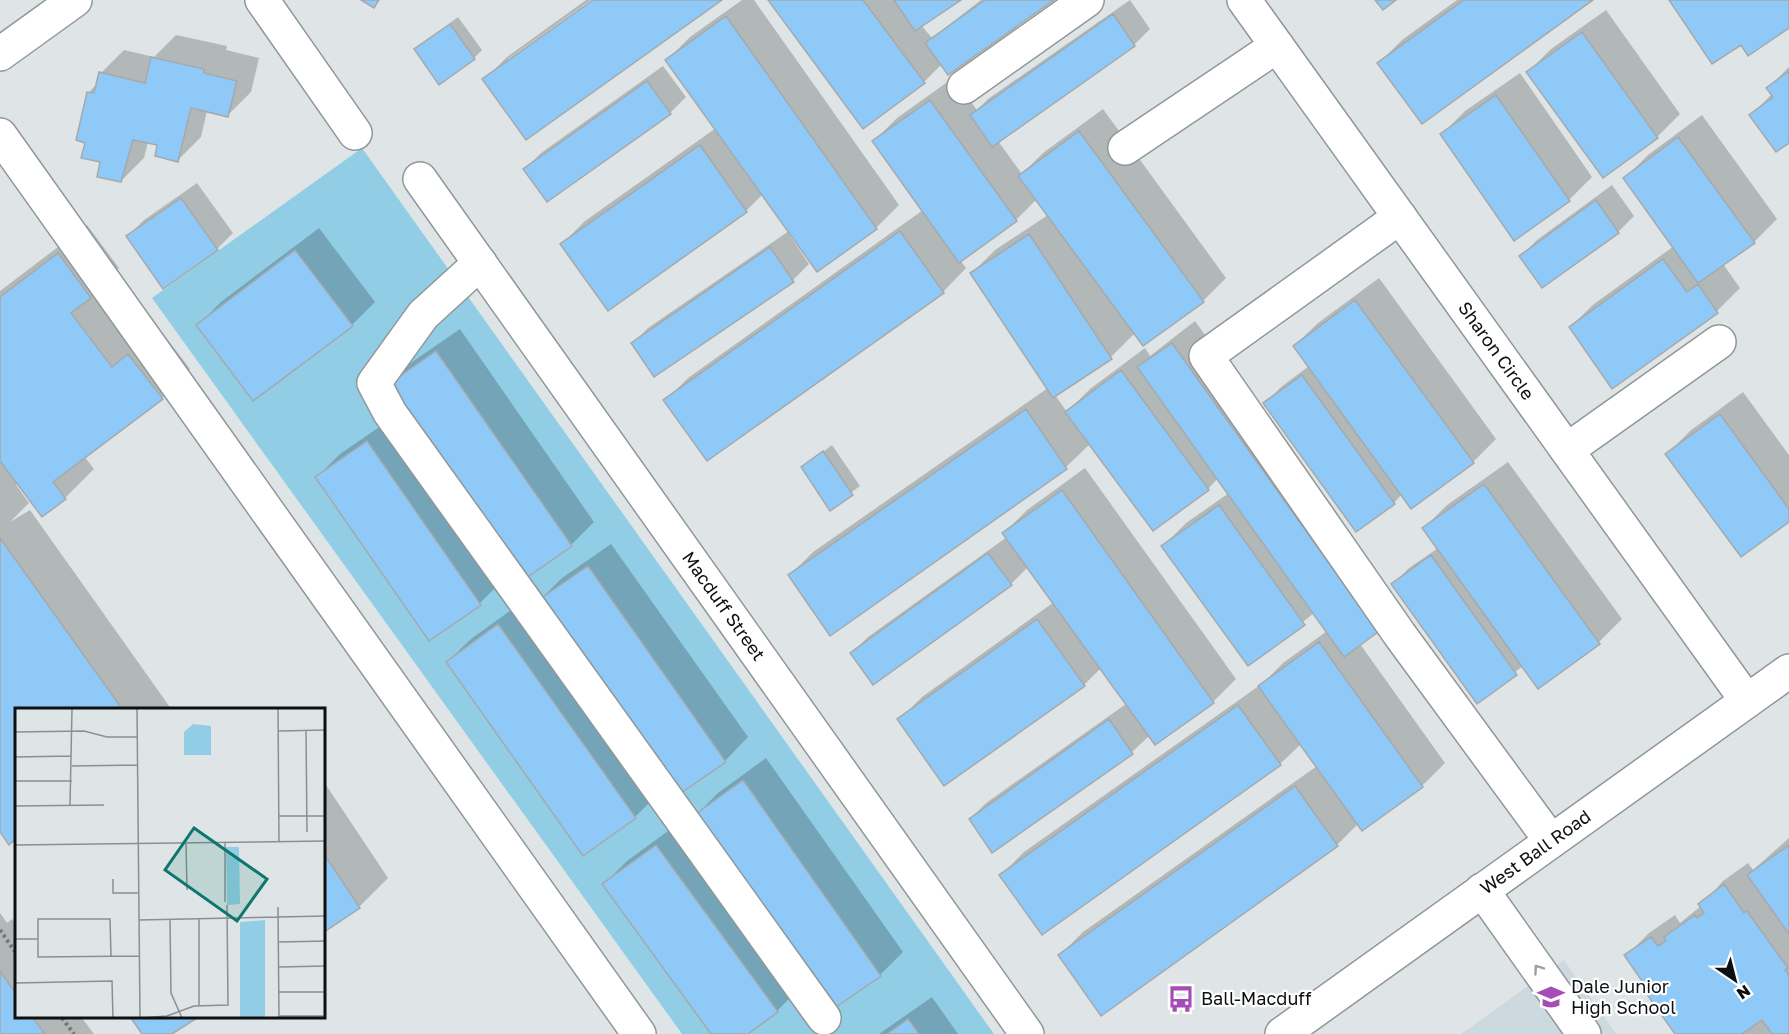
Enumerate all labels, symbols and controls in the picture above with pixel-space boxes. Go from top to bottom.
street label: Sharon Circle [1454,297,1539,404]
street label: Macduff Street [678,547,770,664]
inset map [15,708,326,1019]
street label: West Ball Road [1476,805,1595,899]
north arrow [1705,950,1765,1010]
one-way arrow [1534,965,1545,976]
place label: Dale Junior High School [1571,975,1676,1018]
text: N [1733,981,1754,1004]
school or university icon: Dale Junior High School [1536,982,1566,1012]
bus stop icon: Ball-Macduff [1166,984,1196,1014]
place label: Ball-Macduff [1201,987,1312,1009]

